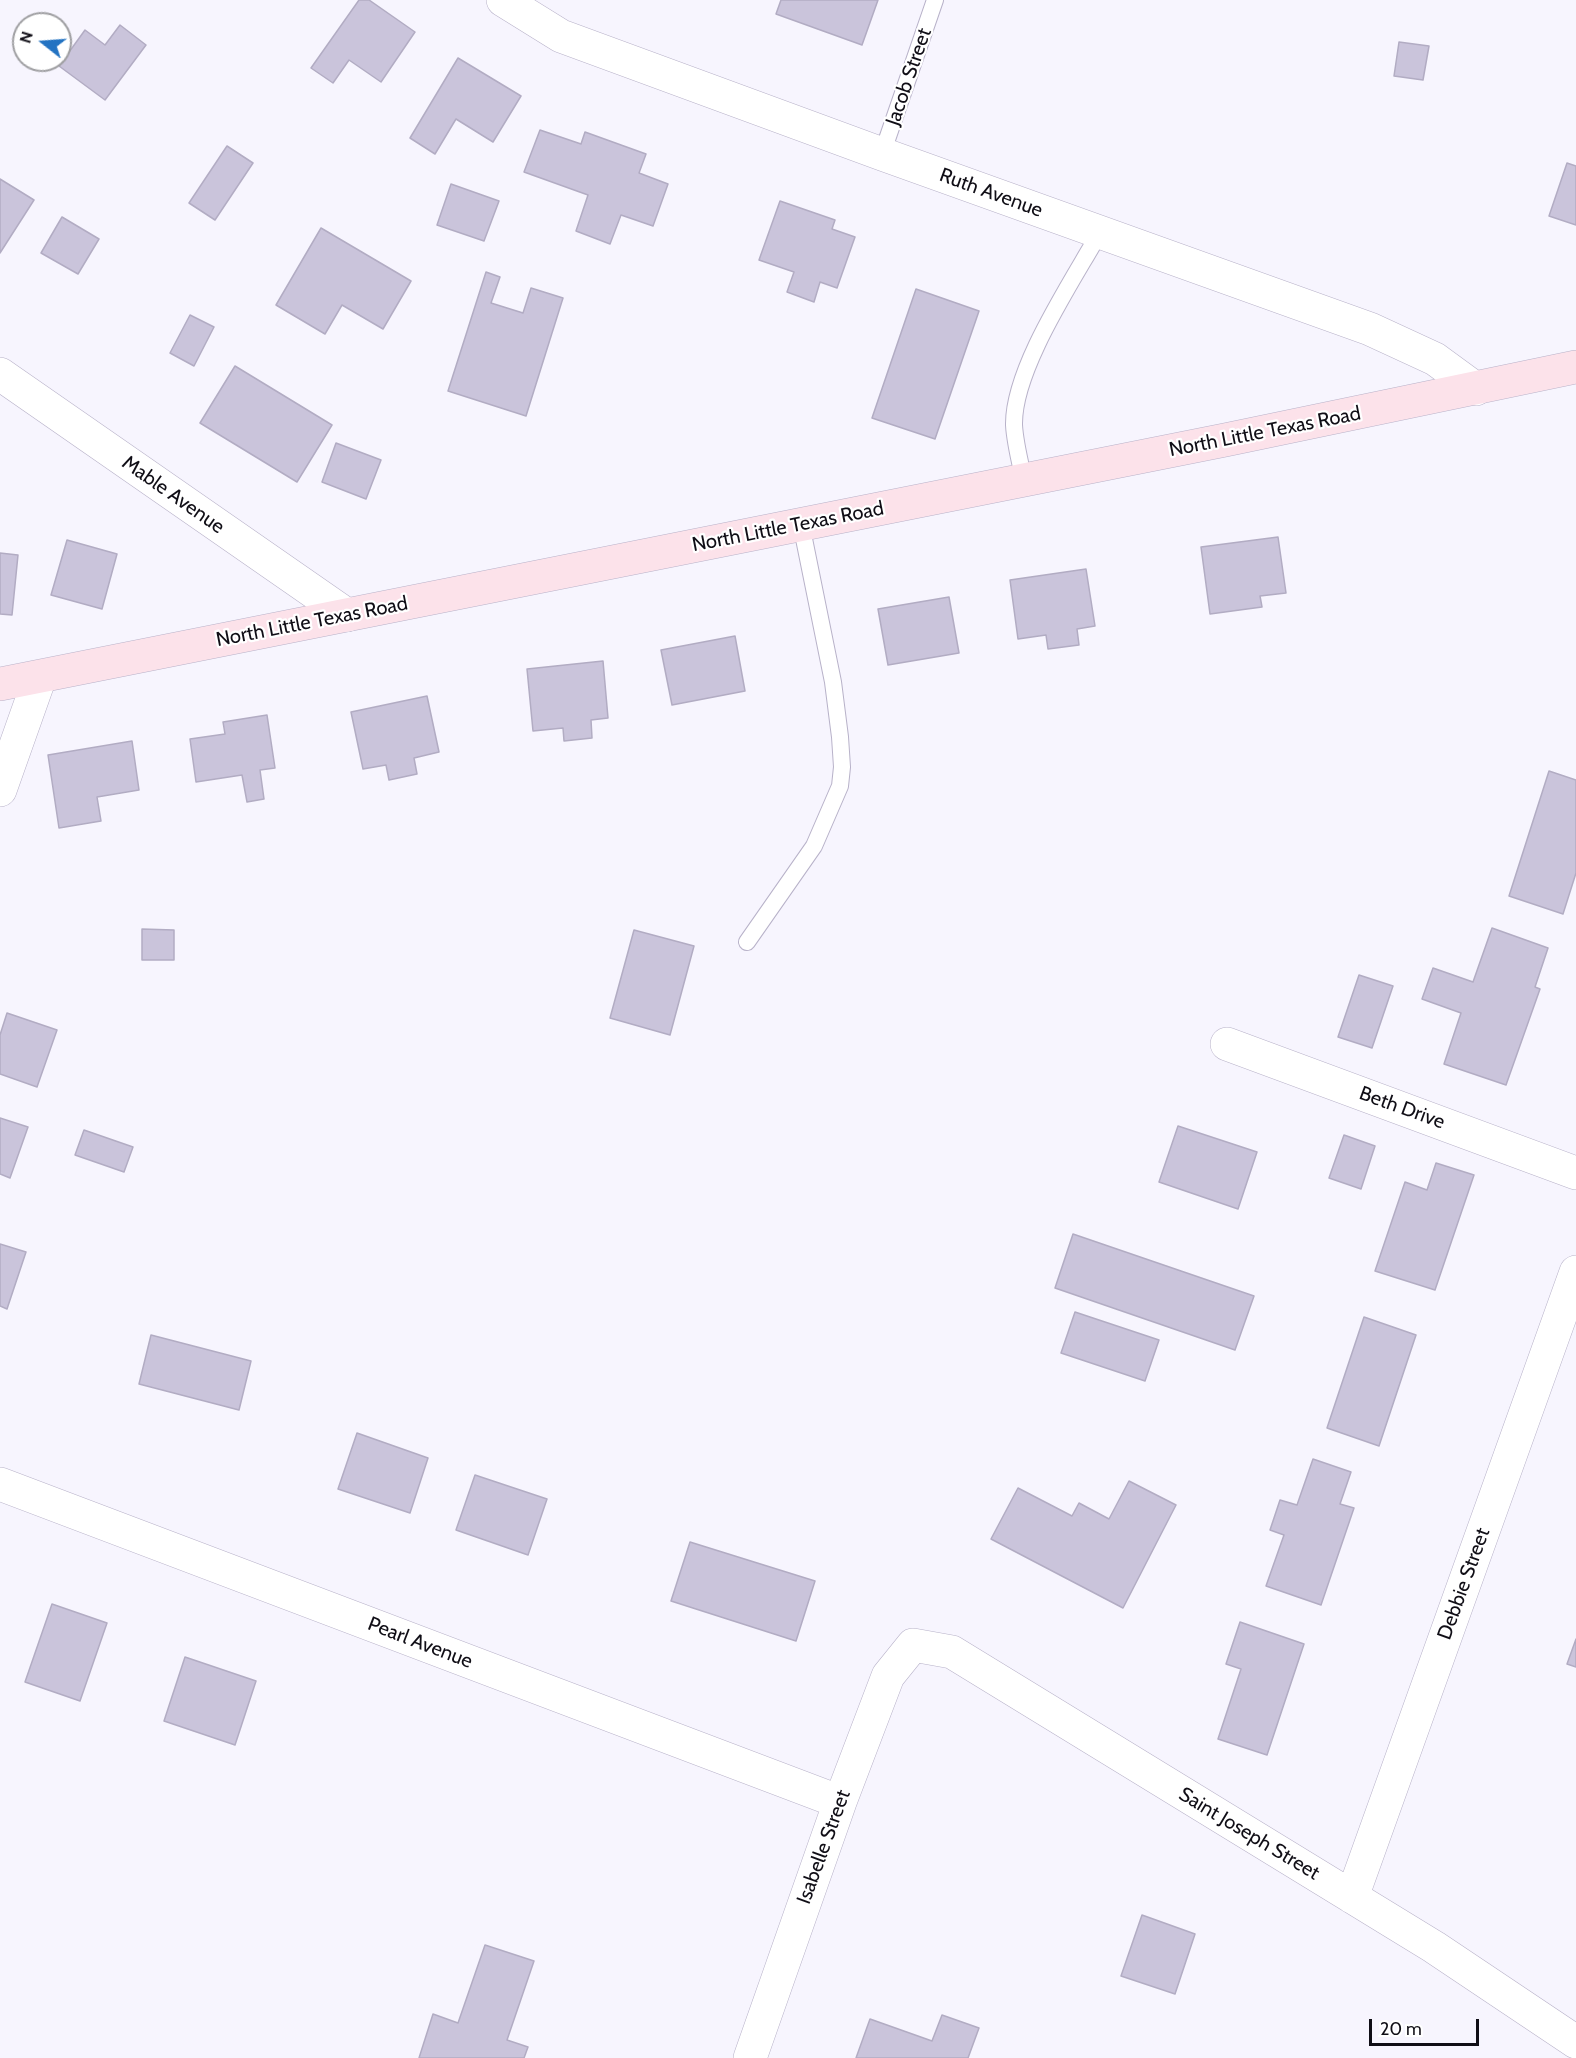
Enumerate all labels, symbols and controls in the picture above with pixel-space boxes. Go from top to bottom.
north arrow [12,12,72,72]
street label: Jacob Street [881,25,937,129]
text: N [15,29,37,45]
street label: Ruth Avenue [936,163,1046,223]
street label: North Little Texas Road [1167,402,1363,462]
street label: Mable Avenue [117,451,229,539]
street label: North Little Texas Road [690,497,886,557]
street label: North Little Texas Road [214,592,410,652]
street label: Beth Drive [1356,1081,1448,1135]
street label: Debbie Street [1433,1525,1495,1643]
street label: Pearl Avenue [364,1612,476,1674]
street label: Saint Joseph Street [1174,1783,1324,1885]
street label: Isabelle Street [792,1787,856,1907]
scale bar [1372,2007,1482,2045]
text: 20 m [1380,2018,1422,2040]

